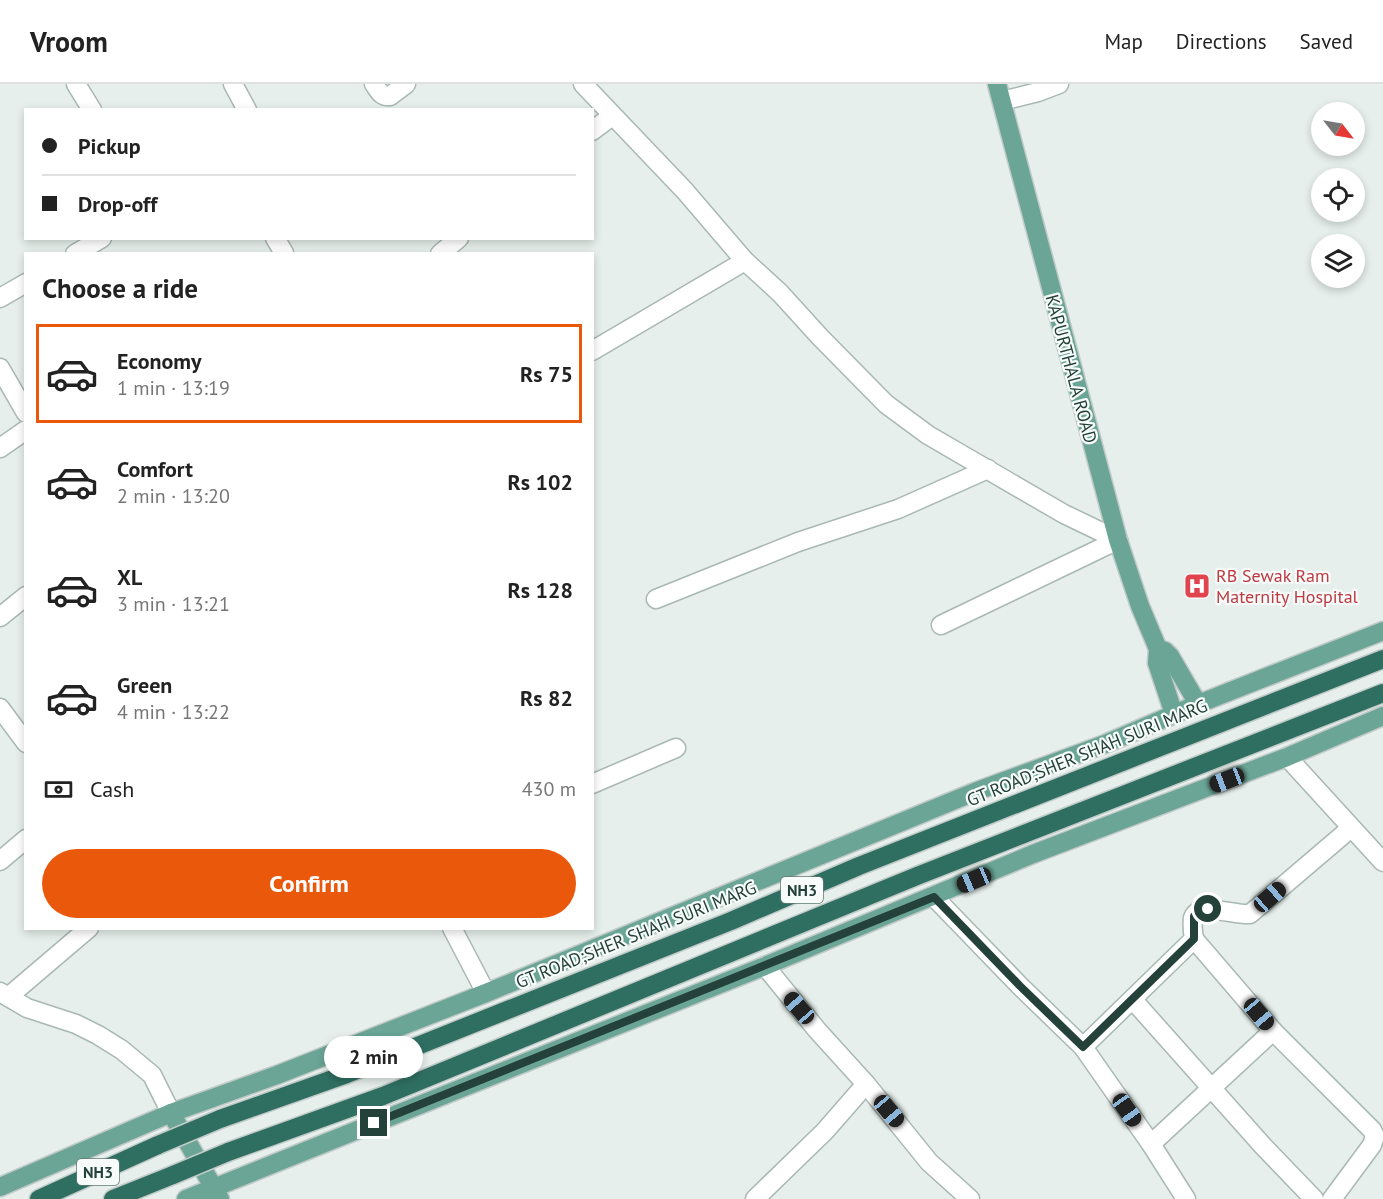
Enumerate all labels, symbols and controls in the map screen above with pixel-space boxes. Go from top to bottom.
text: Vroom [30,23,108,60]
text: Map [1104,28,1143,55]
text: Directions [1176,28,1267,55]
text: Saved [1300,28,1353,55]
north arrow [1311,102,1365,156]
map controls [1311,102,1365,288]
text: Pickup [78,132,141,160]
button: locate [1311,168,1365,222]
text: Drop-off [78,190,157,218]
button: layers [1311,234,1365,288]
text: Choose a ride [42,271,198,305]
street label: KAPURTHALA ROAD [1041,292,1102,446]
icon: car [45,347,99,401]
text: Economy [117,347,201,375]
text: Rs 75 [520,360,573,388]
text: 1 min · 13:19 [117,375,230,401]
icon: car [45,455,99,509]
text: Comfort [117,455,193,483]
text: Rs 102 [507,468,573,496]
text: 2 min · 13:20 [117,483,230,509]
icon: car [45,563,99,617]
text: XL [117,563,142,591]
place label: RB Sewak Ram Maternity Hospital [1216,564,1359,608]
hospital icon: RB Sewak Ram Maternity Hospital [1182,571,1212,601]
text: Rs 128 [507,576,573,604]
text: 3 min · 13:21 [117,591,230,617]
icon: car [45,671,99,725]
text: Green [117,671,172,699]
text: Rs 82 [520,684,573,712]
street label: GT ROAD;SHER SHAH SURI MARG [963,694,1210,811]
text: 4 min · 13:22 [117,699,230,725]
car [1207,765,1247,795]
icon: cash [42,773,75,806]
text: Cash [90,775,134,803]
text: 430 m [522,776,576,802]
button: Confirm [42,849,576,918]
car [954,865,994,895]
street label: GT ROAD;SHER SHAH SURI MARG [512,876,759,993]
road number: NH3 [781,877,823,903]
car [1251,878,1289,916]
route start [1194,895,1221,922]
car [780,989,818,1027]
car [1241,994,1277,1034]
callout: 2 min [324,1036,424,1078]
text: 2 min [349,1044,398,1070]
car [1109,1090,1145,1130]
car [871,1091,907,1131]
route end [360,1109,387,1136]
road number: NH3 [77,1159,119,1185]

